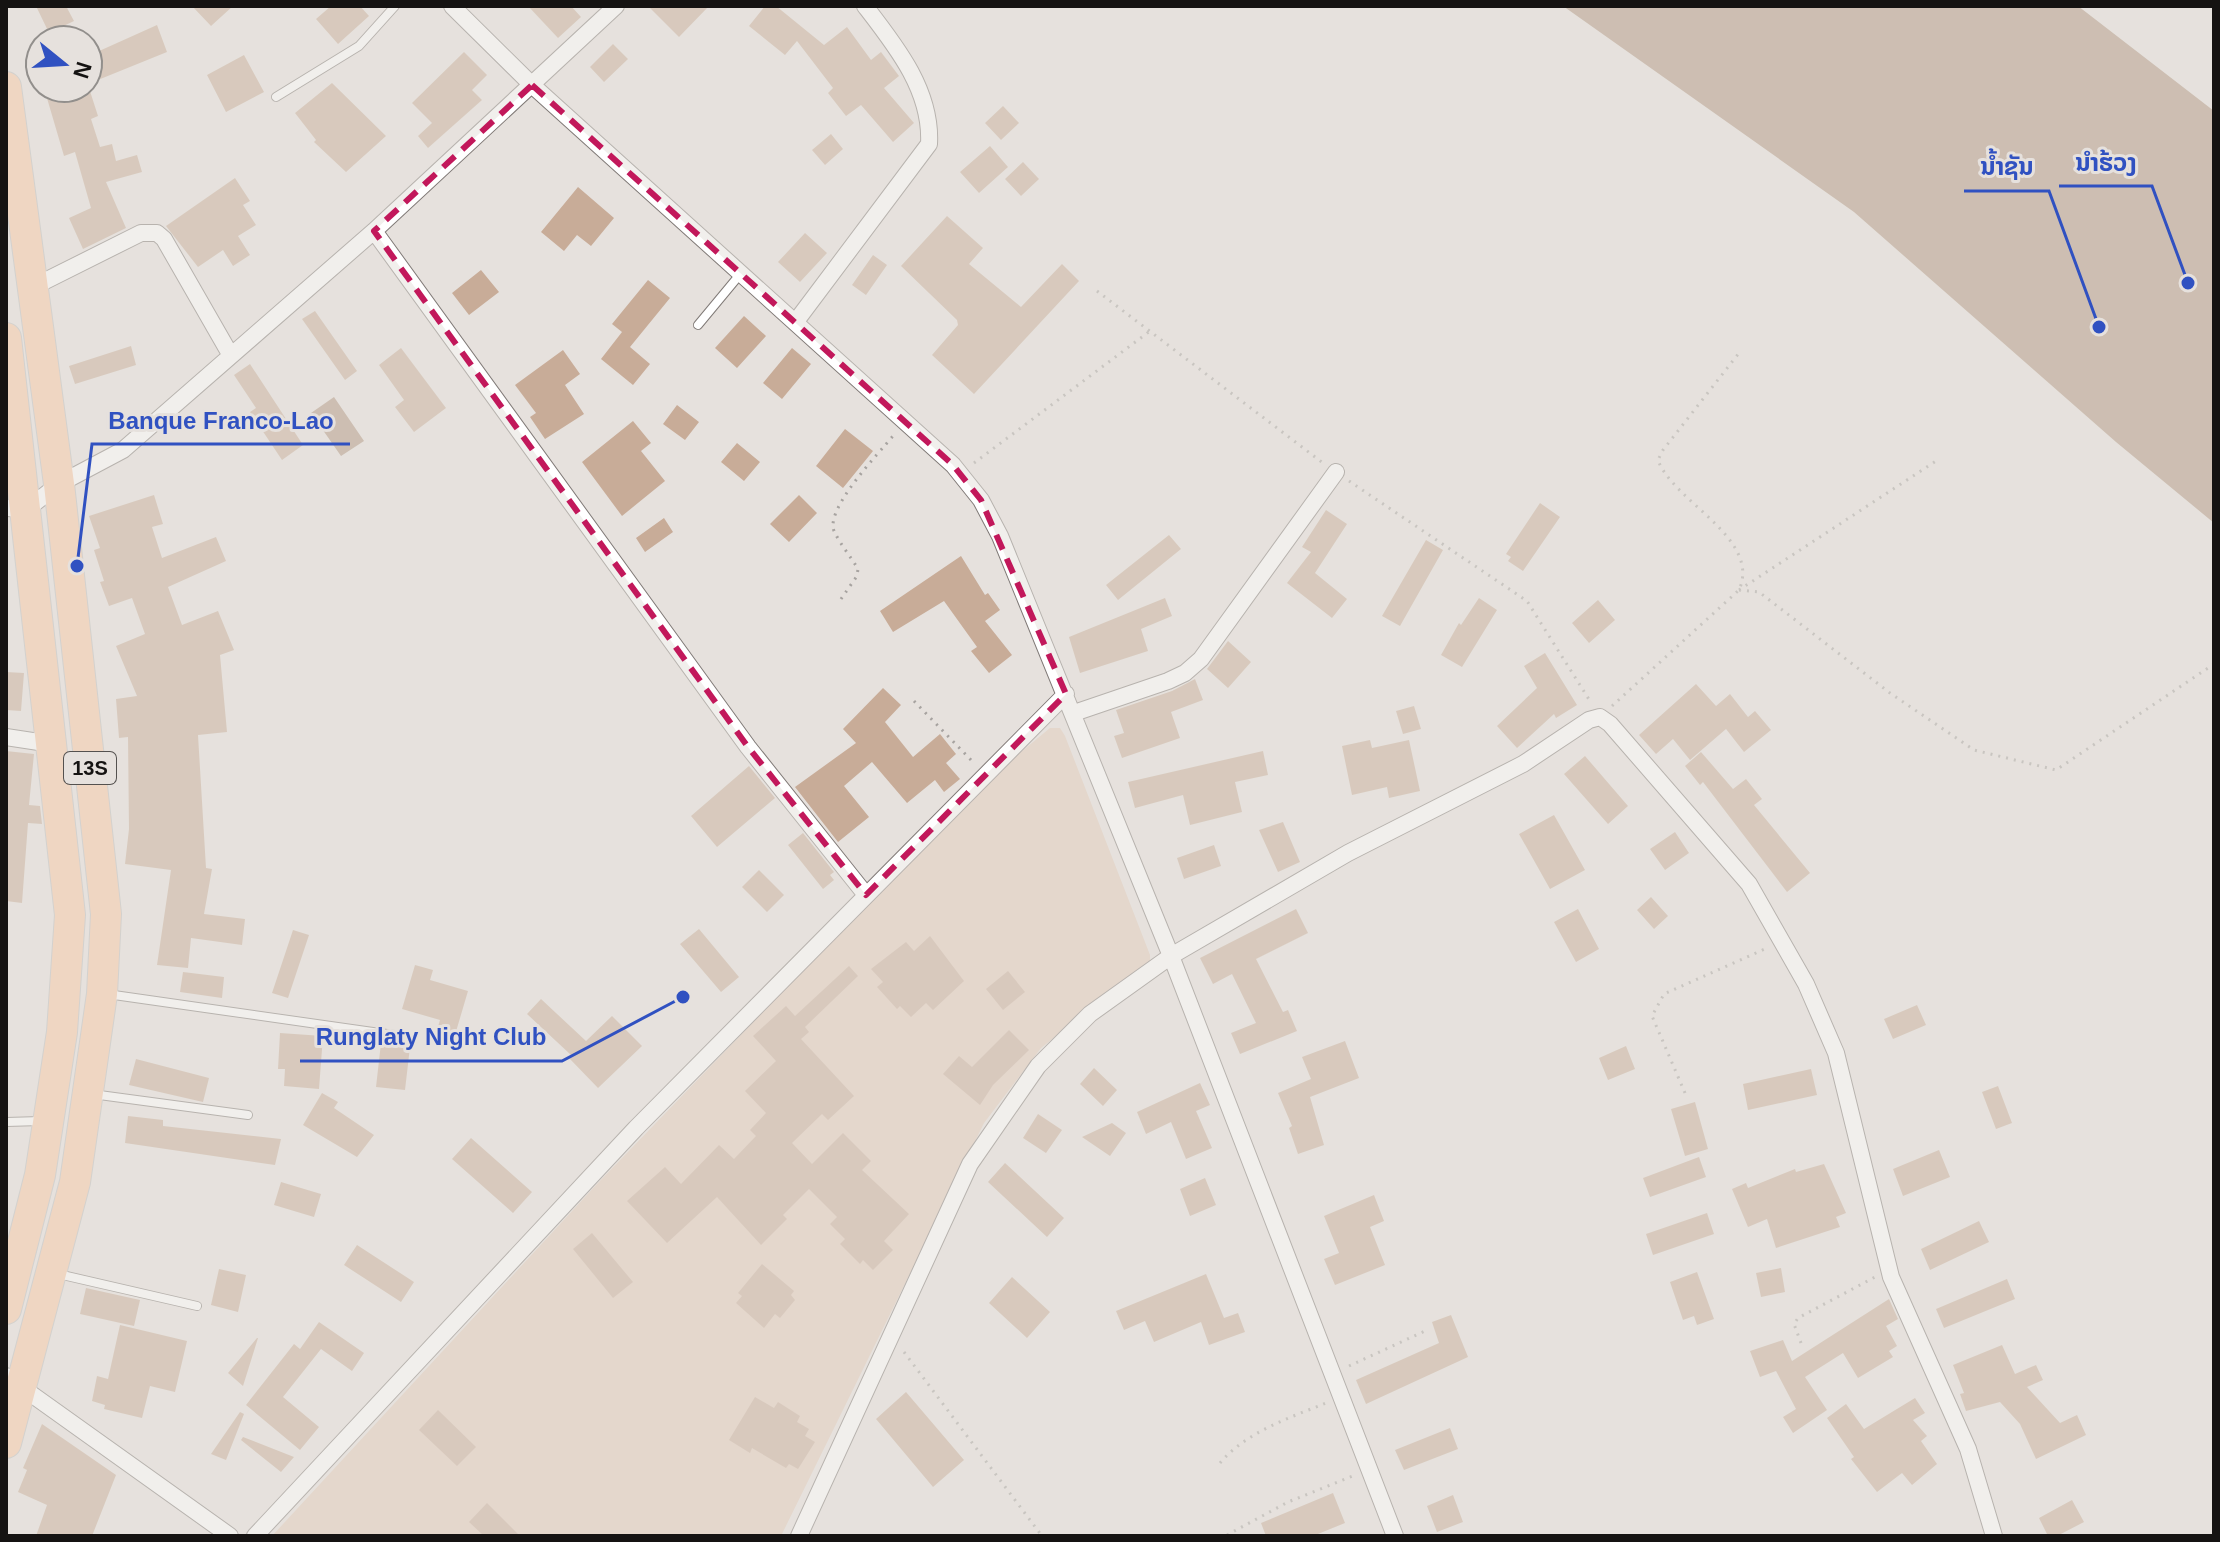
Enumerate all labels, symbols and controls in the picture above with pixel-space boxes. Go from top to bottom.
north arrow [24,24,104,104]
text: N [68,59,97,81]
callout: ນຳ້ຮວງ [2059,138,2152,186]
callout: ນ້ຳຊັນ [1964,143,2049,191]
text: ນ້ຳຊັນ [1981,148,2033,180]
text: ນຳ້ຮວງ [2075,149,2137,176]
callout: Banque Franco-Lao [92,396,350,444]
text: Banque Franco-Lao [108,407,334,434]
road number: 13S [64,752,116,784]
callout: Runglaty Night Club [300,1013,562,1061]
text: Runglaty Night Club [316,1023,546,1050]

